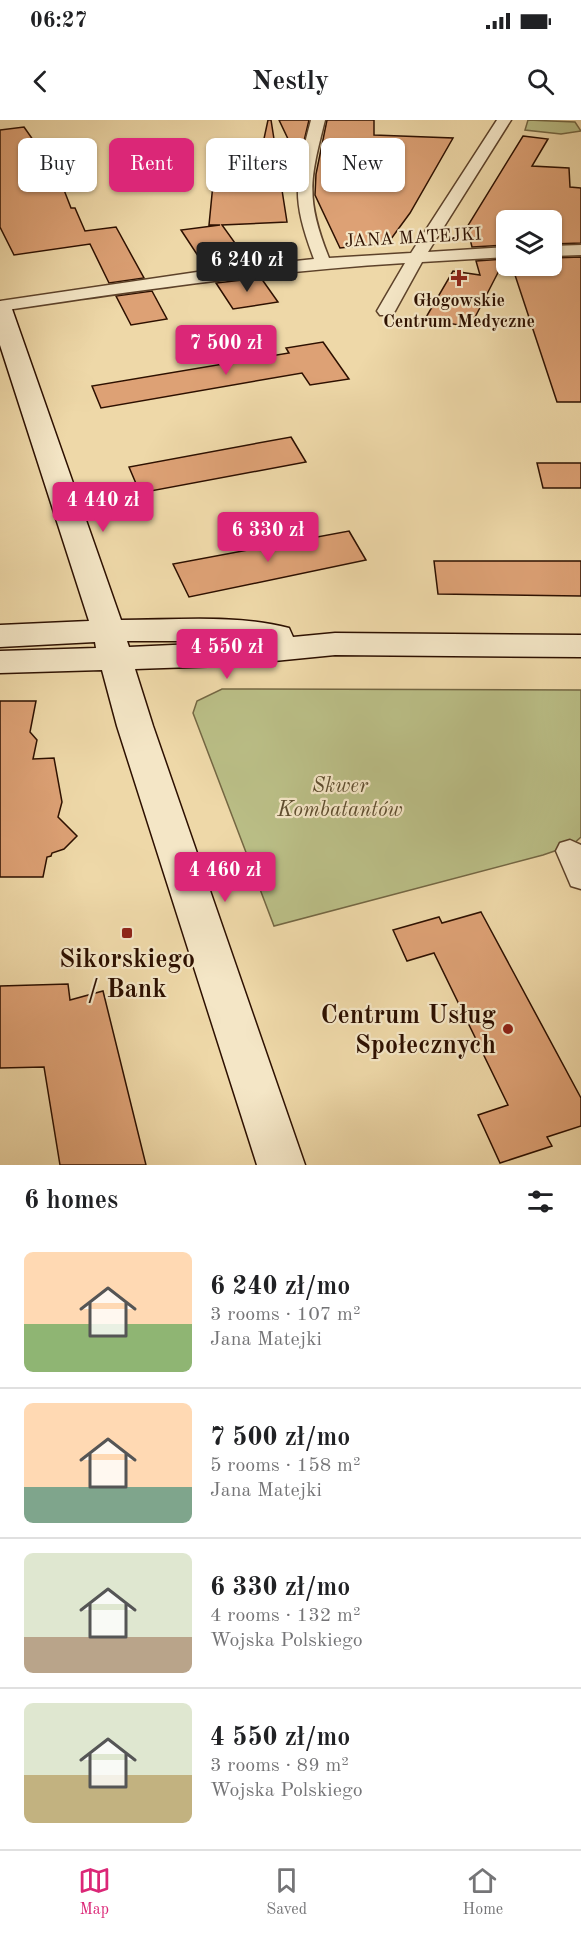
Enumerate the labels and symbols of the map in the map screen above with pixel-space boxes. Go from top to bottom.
street label: JANA MATEJKI [344,225,482,251]
pin: 6 240 zł [185,242,309,293]
marker: Głogowskie Centrum Medyczne [450,269,468,287]
place label: Głogowskie Centrum Medyczne [383,292,535,331]
pin: 7 500 zł [164,325,288,376]
pin: 4 440 zł [41,482,165,533]
pin: 6 330 zł [206,512,330,563]
pin: 4 550 zł [165,629,289,680]
park label: Skwer Kombatantów [276,776,403,821]
pin: 4 460 zł [163,852,287,903]
marker: Sikorskiego / Bank [120,926,134,940]
place label: Sikorskiego / Bank [59,947,195,1003]
place label: Centrum Usług Społecznych [320,1003,497,1059]
marker: Centrum Usług Społecznych [501,1022,515,1036]

